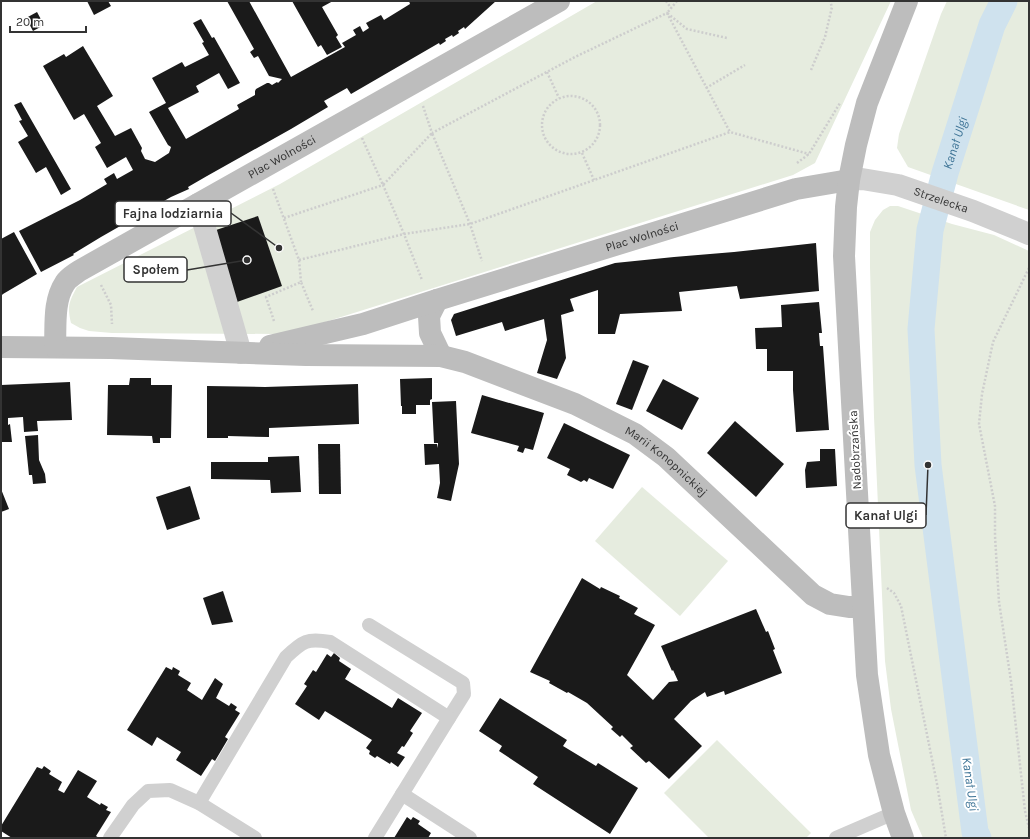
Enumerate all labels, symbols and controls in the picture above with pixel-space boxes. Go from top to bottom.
scale bar [10,8,86,34]
text: 20 m [16,15,44,29]
water label: Kanał Ulgi [940,114,971,171]
street label: Plac Wolności [245,132,318,182]
street label: Strzelecka [912,184,970,216]
callout: Fajna lodziarnia [115,201,231,226]
text: Fajna lodziarnia [123,206,223,221]
street label: Plac Wolności [604,219,680,254]
callout: Społem [124,257,187,282]
text: Społem [133,262,179,277]
street label: Nadobrzańska [846,410,864,490]
street label: Marii Konopnickiej [623,423,710,499]
callout: Kanał Ulgi [846,503,926,528]
text: Kanał Ulgi [854,508,918,523]
water label: Kanał Ulgi [959,756,982,813]

